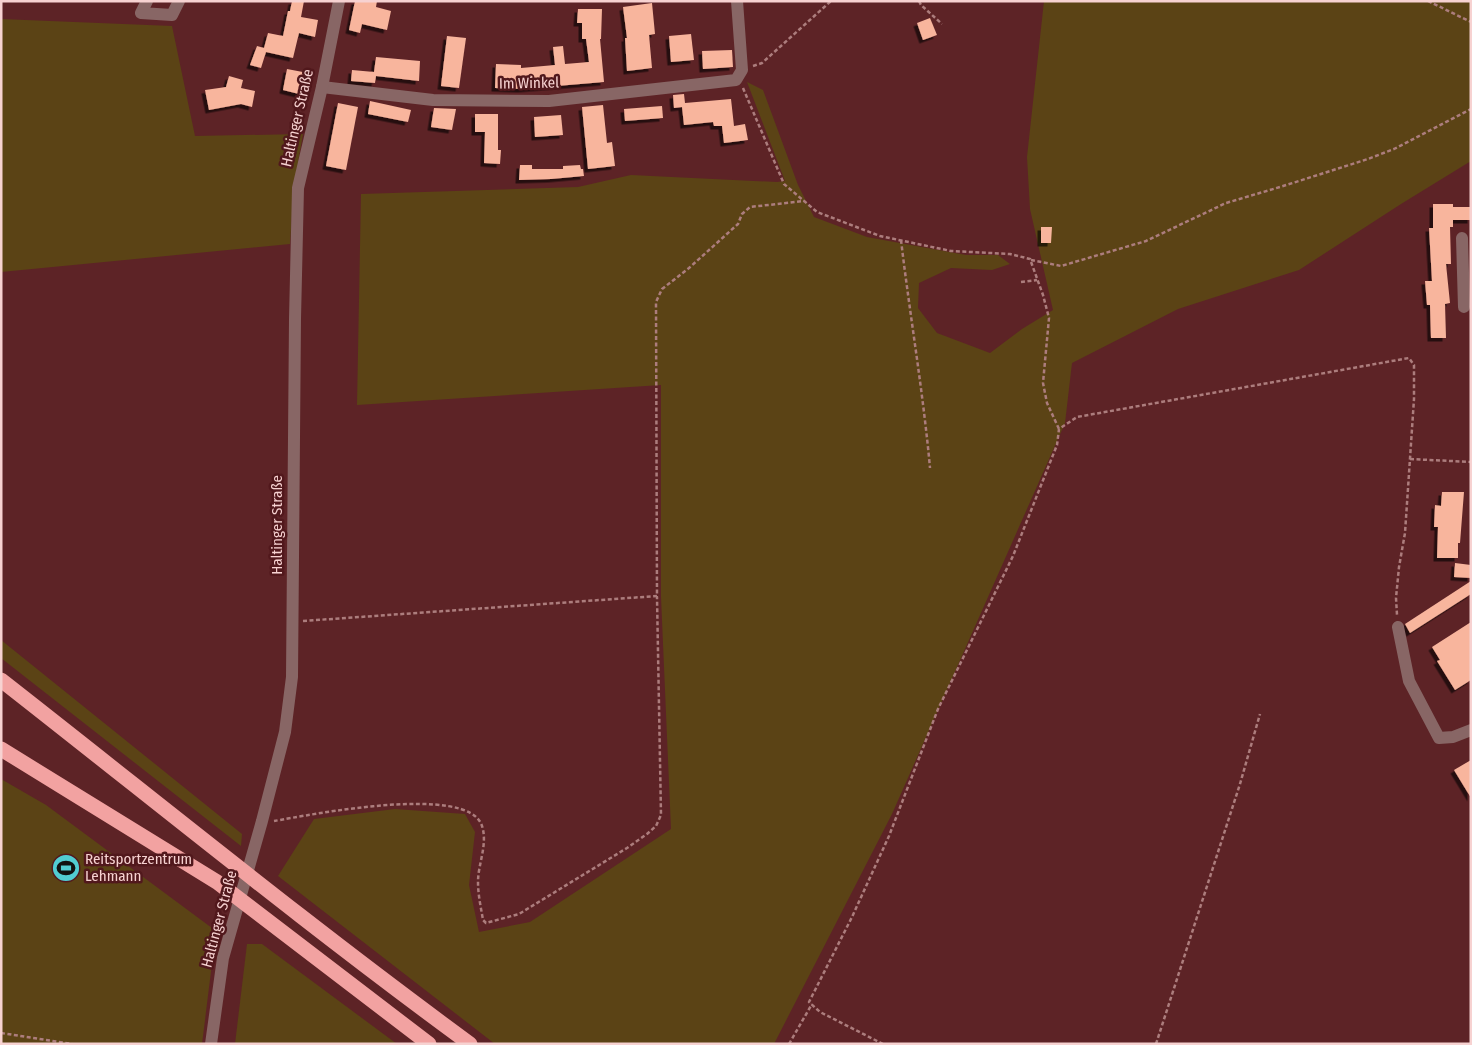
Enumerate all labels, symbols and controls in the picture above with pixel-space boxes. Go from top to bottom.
street label: Haltinger Straße [277,67,317,169]
street label: Im Winkel [499,73,559,93]
street label: Haltinger Straße [268,475,286,575]
place label: Reitsportzentrum Lehmann [85,850,192,885]
sports icon: Reitsportzentrum Lehmann [51,853,81,883]
street label: Haltinger Straße [197,869,241,969]

